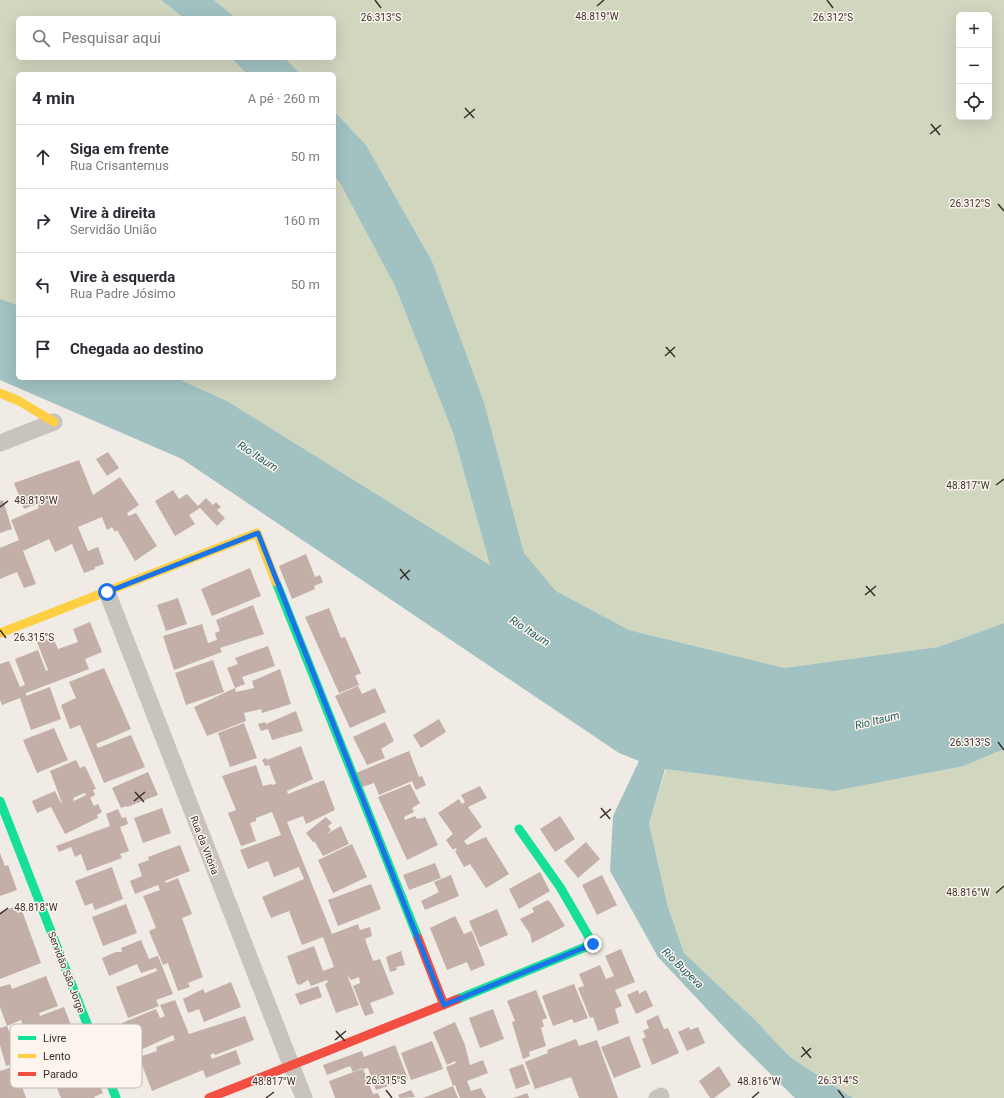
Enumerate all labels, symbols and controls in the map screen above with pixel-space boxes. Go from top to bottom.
text: 48.819°W [575,11,619,22]
text: 26.313°S [361,12,401,23]
text: 26.312°S [813,12,853,23]
map controls [956,12,992,120]
button: + [956,12,992,48]
search box [16,16,336,60]
icon: search [30,27,52,49]
text: Pesquisar aqui [62,29,161,47]
button: − [956,48,992,84]
button: locate [956,84,992,120]
text: 4 min [32,88,75,108]
text: A pé · 260 m [248,91,320,106]
text: Siga em frente [70,140,169,158]
icon: ahead [32,146,54,168]
text: 50 m [291,149,320,164]
text: Rua Crisantemus [70,158,169,173]
text: 26.312°S [950,198,990,209]
text: Vire à direita [70,204,156,222]
icon: right [32,210,54,232]
text: 160 m [283,213,320,228]
text: Servidão União [70,222,157,237]
text: Vire à esquerda [70,268,175,286]
icon: left [32,274,54,296]
text: 50 m [291,277,320,292]
text: Rua Padre Jósimo [70,286,176,301]
icon: arrive [32,338,54,360]
text: Chegada ao destino [70,340,204,358]
water label: Rio Itaum [235,439,280,474]
text: 48.817°W [946,480,990,491]
text: 48.819°W [14,495,58,506]
route start [98,583,116,601]
water label: Rio Itaum [507,614,552,649]
text: 26.315°S [14,632,54,643]
water label: Rio Itaum [854,709,901,732]
text: 26.313°S [950,737,990,748]
street label: Rua da Vitória [188,814,221,876]
text: 48.816°W [946,887,990,898]
text: 48.818°W [14,902,58,913]
street label: Servidão São Jorge [46,930,87,1014]
route end [584,935,602,953]
water label: Rio Bupeva [659,945,706,992]
legend [10,1024,142,1088]
text: Livre [43,1032,67,1045]
text: Lento [43,1050,71,1063]
text: Parado [43,1068,78,1081]
text: 26.315°S [366,1075,406,1086]
text: 26.314°S [818,1075,858,1086]
text: 48.817°W [252,1076,296,1087]
text: 48.816°W [737,1076,781,1087]

